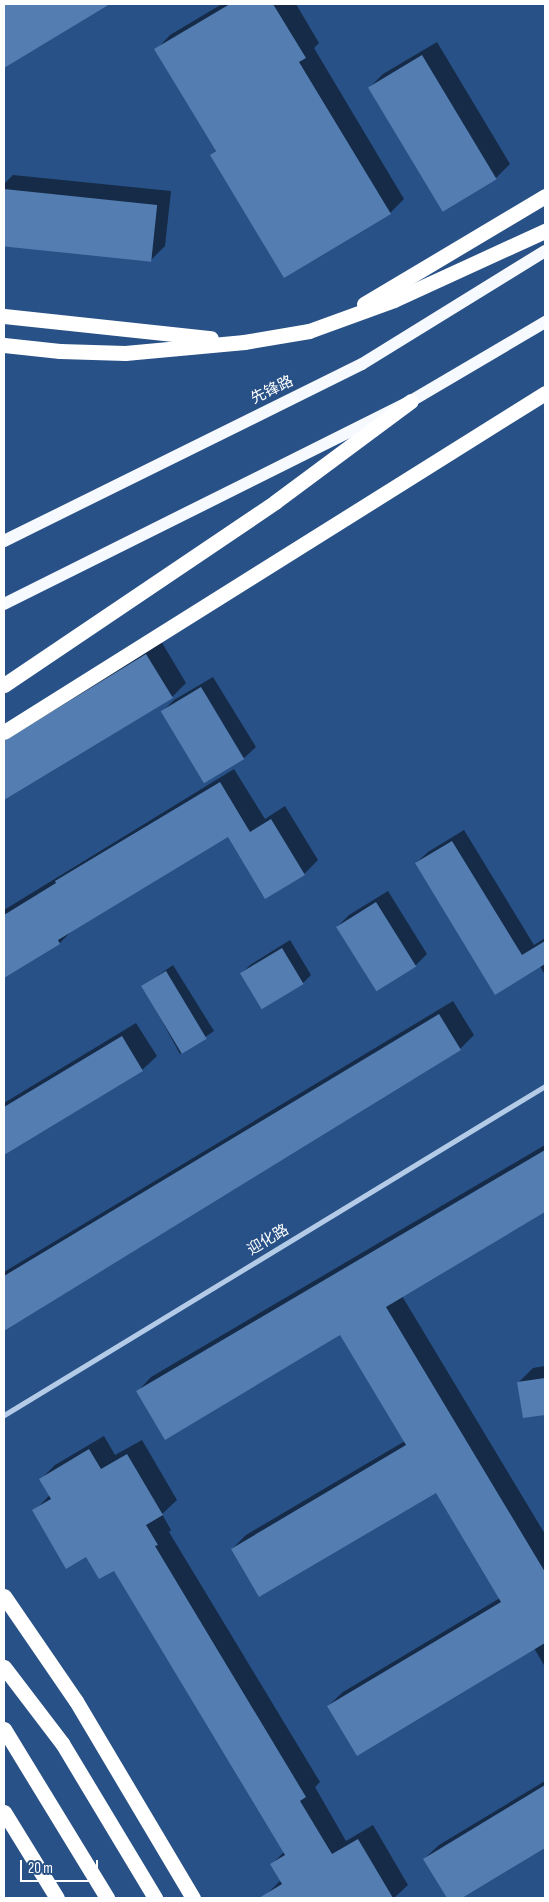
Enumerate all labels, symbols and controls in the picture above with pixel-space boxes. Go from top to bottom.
street label: 先锋路 [248,372,296,408]
street label: 迎化路 [244,1221,292,1259]
scale bar [22,1850,100,1882]
text: 20 m [28,1859,53,1878]

